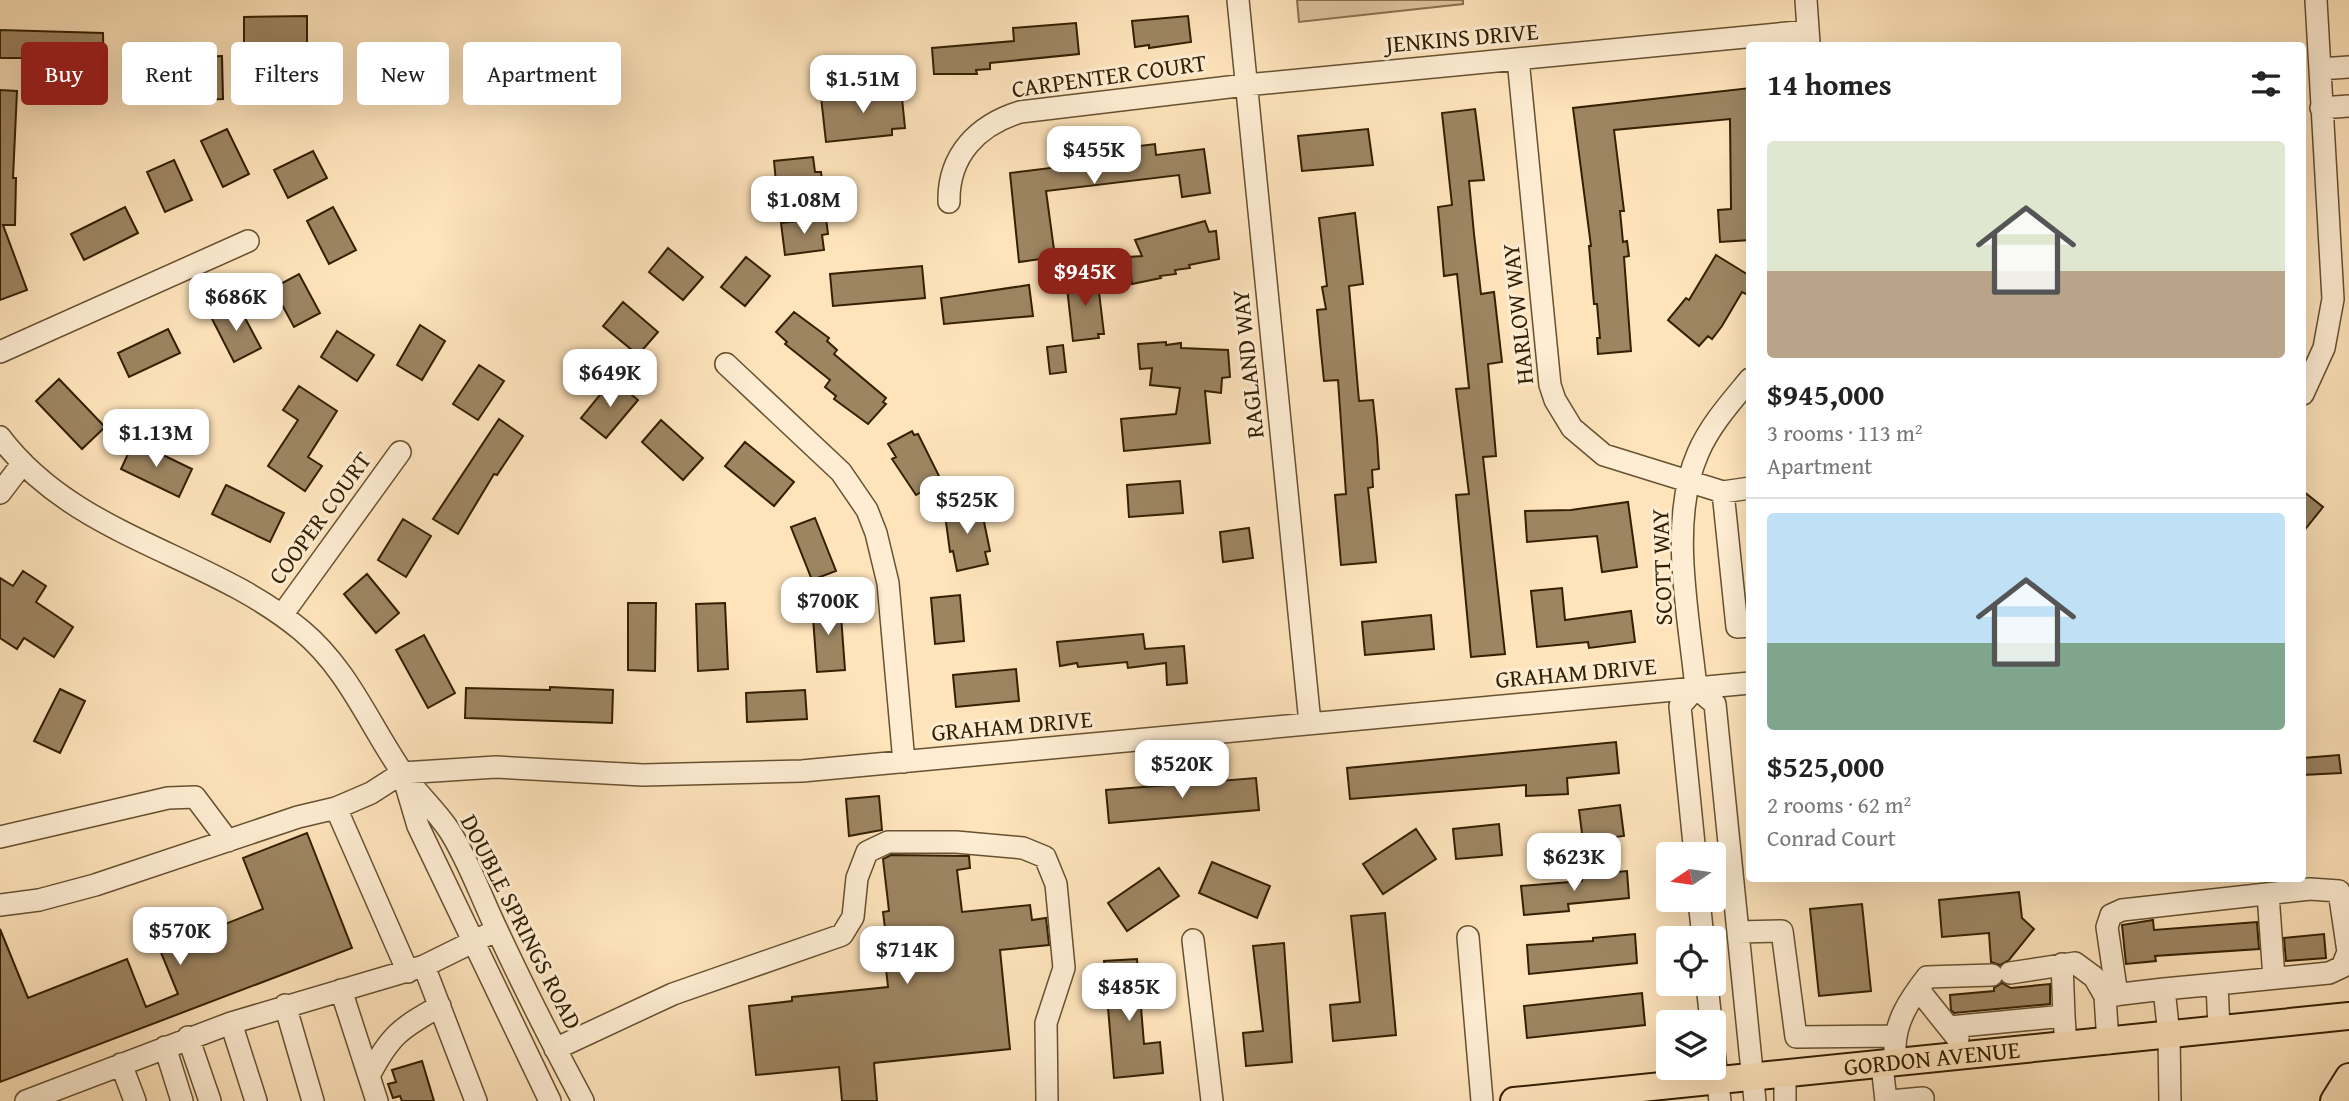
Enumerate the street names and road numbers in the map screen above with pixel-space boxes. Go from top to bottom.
street label: JENKINS DRIVE [1381,13,1540,62]
street label: CARPENTER COURT [1009,45,1209,106]
street label: HARLOW WAY [1493,242,1542,386]
street label: RAGLAND WAY [1222,288,1273,440]
street label: COOPER COURT [259,444,380,591]
street label: SCOTT WAY [1642,508,1681,626]
street label: GRAHAM DRIVE [1494,648,1658,697]
street label: GRAHAM DRIVE [930,701,1094,750]
street label: DOUBLE SPRINGS ROAD [452,808,591,1035]
street label: GORDON AVENUE [1842,1032,2022,1084]

